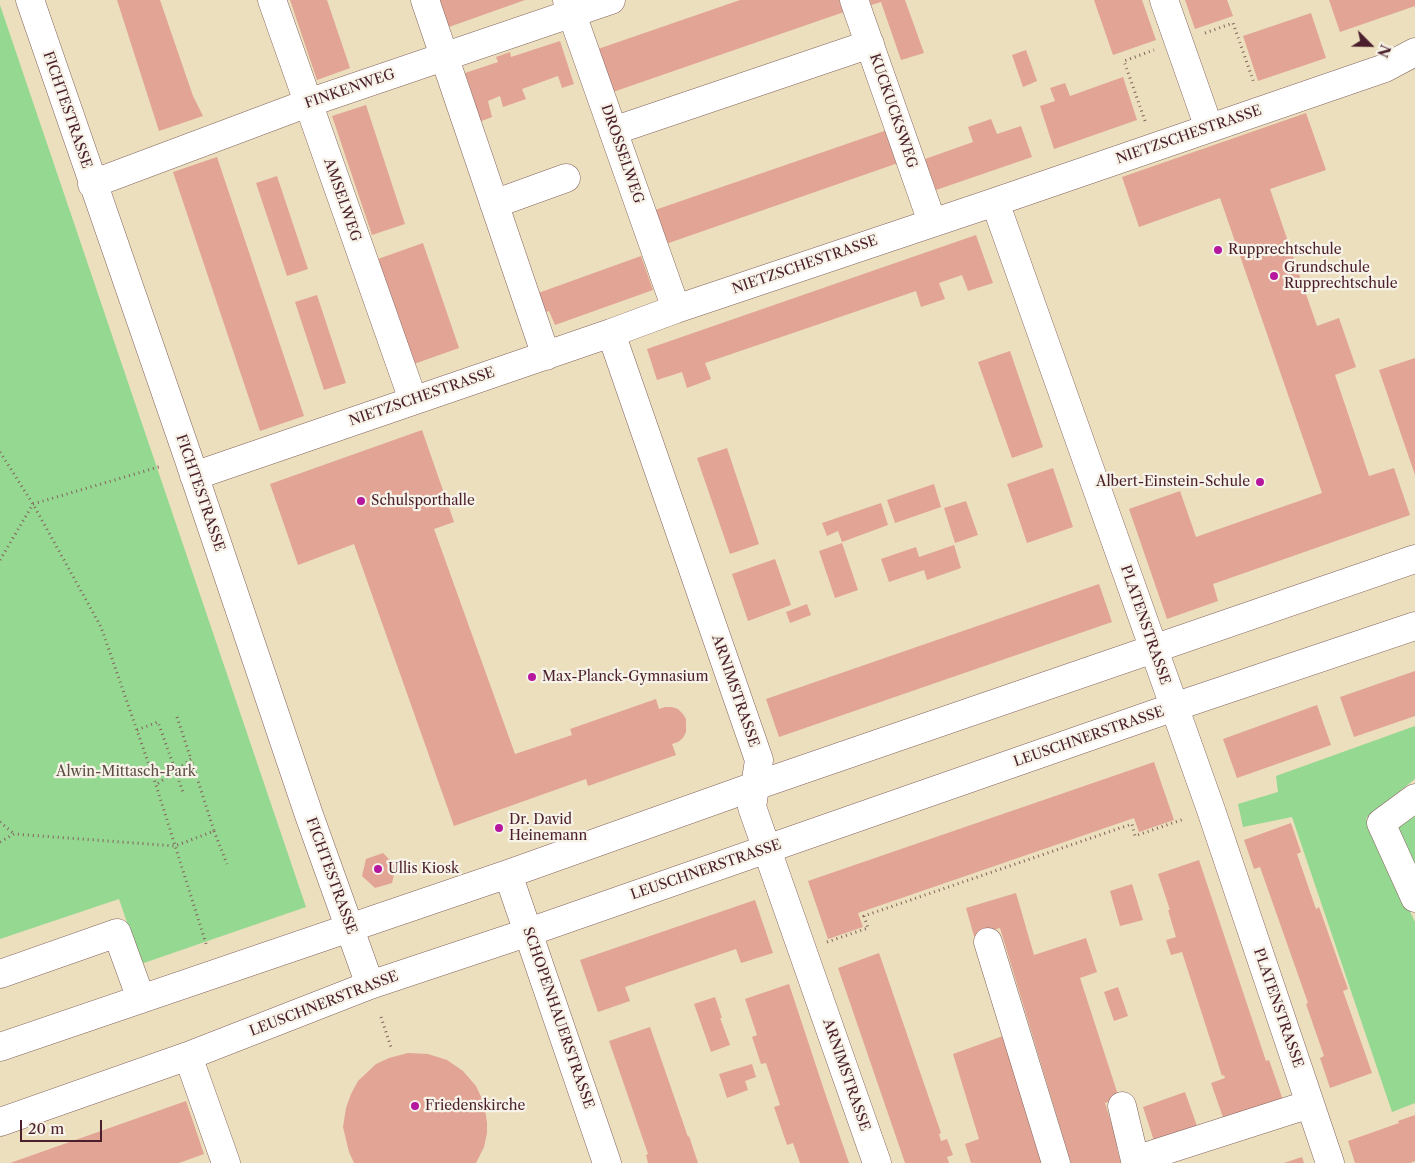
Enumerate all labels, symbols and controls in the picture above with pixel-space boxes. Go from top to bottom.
north arrow [1345,20,1395,70]
text: N [1373,42,1394,60]
street label: FICHTESTRASSE [39,49,95,171]
street label: KUCKUCKSWEG [866,52,920,170]
street label: FINKENWEG [303,66,397,112]
street label: DROSSELWEG [597,102,647,206]
street label: NIETZSCHESTRASSE [1114,102,1264,168]
street label: AMSELWEG [320,156,364,244]
street label: NIETZSCHESTRASSE [730,232,880,298]
place label: Rupprechtschule [1228,242,1342,258]
marker: Rupprechtschule [1212,244,1224,256]
place label: Grundschule Rupprechtschule [1284,260,1398,292]
marker: Grundschule Rupprechtschule [1268,270,1280,282]
street label: NIETZSCHESTRASSE [347,364,497,430]
street label: FICHTESTRASSE [172,432,228,554]
place label: Albert-Einstein-Schule [1096,474,1250,490]
marker: Albert-Einstein-Schule [1254,476,1266,488]
place label: Schulsporthalle [371,493,475,509]
marker: Schulsporthalle [355,495,367,507]
street label: PLATENSTRASSE [1117,563,1173,687]
street label: ARNIMSTRASSE [708,633,762,749]
place label: Max-Planck-Gymnasium [542,669,709,685]
marker: Max-Planck-Gymnasium [526,671,538,683]
street label: LEUSCHNERSTRASSE [1012,703,1166,771]
park label: Alwin-Mittasch-Park [56,764,196,780]
place label: Dr. David Heinemann [509,812,587,844]
street label: FICHTESTRASSE [302,815,360,937]
marker: Dr. David Heinemann [493,822,505,834]
street label: LEUSCHNERSTRASSE [629,836,783,904]
place label: Ullis Kiosk [388,861,459,877]
marker: Ullis Kiosk [372,863,384,875]
street label: SCHOPENHAUERSTRASSE [519,925,597,1111]
street label: PLATENSTRASSE [1250,946,1306,1070]
street label: LEUSCHNERSTRASSE [247,968,401,1040]
street label: ARNIMSTRASSE [819,1017,873,1133]
place label: Friedenskirche [425,1098,525,1114]
marker: Friedenskirche [409,1100,421,1112]
scale bar [22,1110,105,1142]
text: 20 m [28,1119,64,1138]

